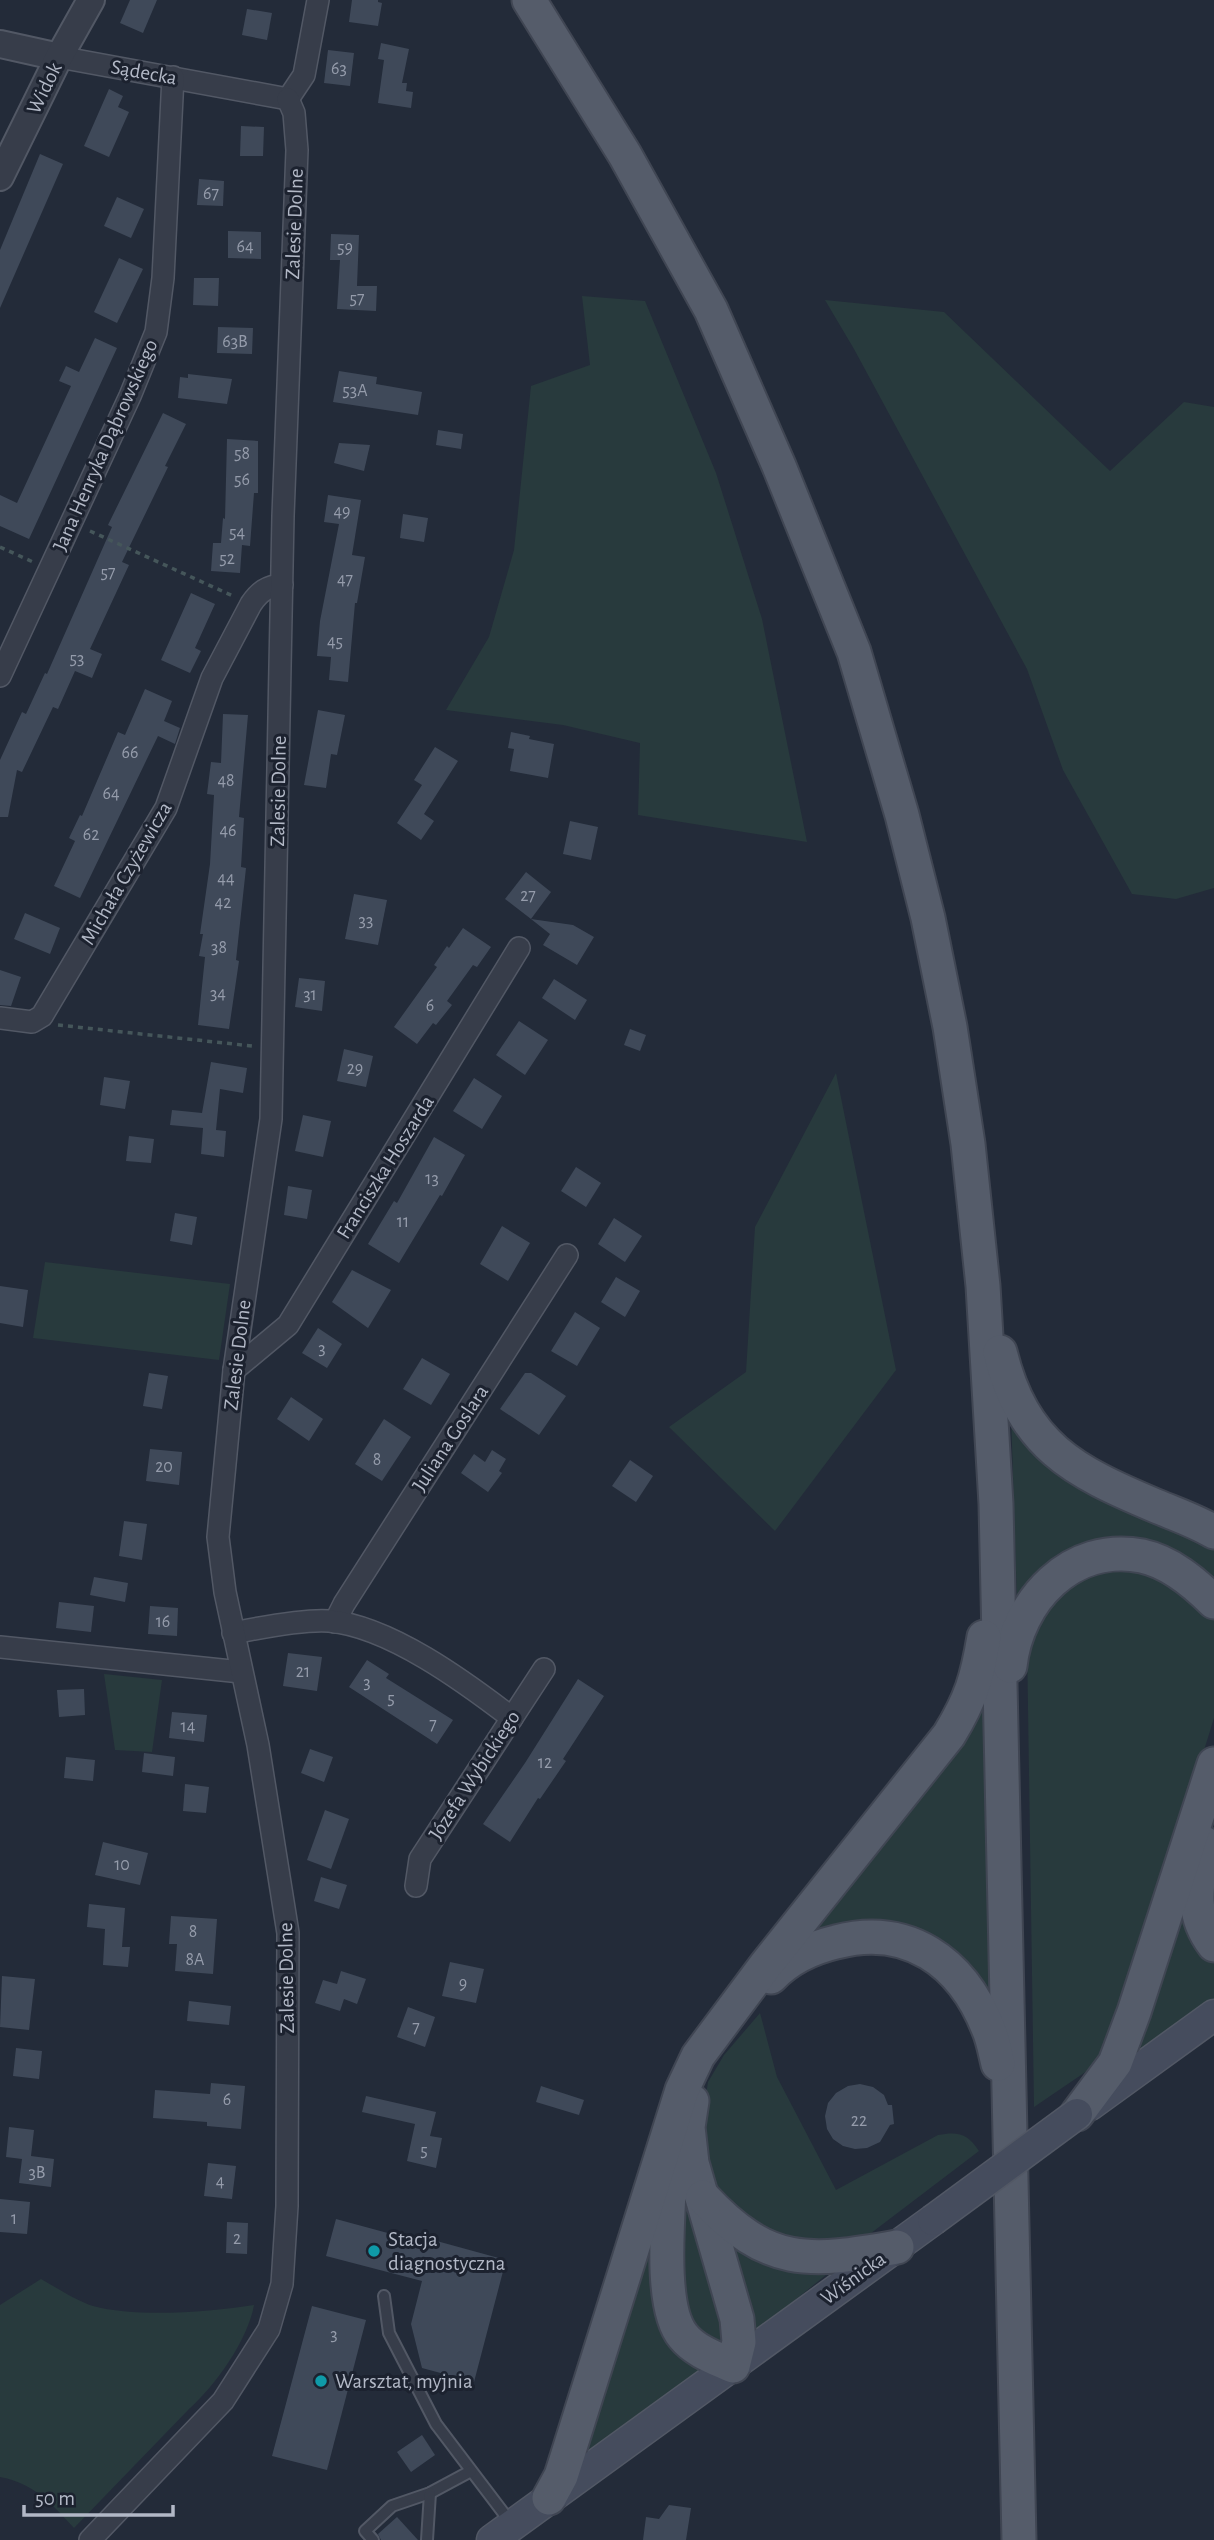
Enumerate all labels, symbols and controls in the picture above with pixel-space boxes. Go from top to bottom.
street label: Sądecka [109,56,179,89]
street label: Widok [23,59,66,117]
house number: 63 [331,60,347,78]
street label: Zalesie Dolne [282,168,307,280]
house number: 67 [203,185,219,203]
house number: 64 [236,238,254,256]
house number: 59 [337,239,353,257]
house number: 57 [349,290,365,308]
house number: 63B [222,333,248,351]
street label: Jana Henryka Dąbrowskiego [49,336,162,554]
house number: 53A [342,382,368,400]
house number: 58 [234,445,250,463]
house number: 56 [234,471,250,489]
house number: 49 [333,503,351,521]
house number: 54 [229,524,245,542]
house number: 52 [219,550,235,568]
house number: 57 [100,564,116,582]
house number: 47 [337,571,353,589]
house number: 45 [327,633,343,651]
house number: 53 [70,650,84,668]
street label: Zalesie Dolne [267,735,290,847]
house number: 66 [122,744,138,762]
house number: 48 [217,772,235,790]
house number: 64 [102,785,120,803]
street label: Michała Czyżewicza [77,798,176,948]
house number: 46 [219,822,237,840]
house number: 62 [83,826,99,844]
house number: 44 [217,870,235,888]
house number: 27 [520,887,536,905]
house number: 42 [215,894,231,912]
house number: 33 [359,912,373,930]
house number: 38 [211,939,227,957]
house number: 34 [210,985,226,1003]
house number: 31 [303,986,317,1004]
house number: 6 [426,997,434,1015]
house number: 29 [347,1060,363,1078]
street label: Franciszka Hoszarda [333,1092,438,1243]
house number: 13 [425,1170,439,1188]
house number: 11 [397,1213,409,1231]
street label: Zalesie Dolne [220,1299,255,1412]
house number: 3 [318,1340,326,1358]
street label: Juliana Goslara [408,1381,493,1495]
house number: 8 [373,1451,381,1469]
house number: 20 [155,1458,173,1476]
house number: 16 [156,1613,170,1631]
house number: 21 [296,1663,310,1681]
house number: 3 [363,1674,371,1692]
house number: 5 [387,1690,395,1708]
street label: Józefa Wybickiego [425,1707,524,1844]
house number: 7 [429,1716,437,1734]
house number: 14 [181,1718,196,1736]
house number: 12 [538,1754,552,1772]
house number: 10 [114,1856,130,1874]
street label: Zalesie Dolne [275,1922,298,2034]
house number: 8 [189,1923,197,1941]
house number: 8A [186,1951,205,1969]
house number: 9 [459,1975,467,1993]
house number: 7 [412,2019,420,2037]
house number: 6 [223,2091,231,2109]
house number: 22 [851,2112,867,2130]
house number: 5 [420,2142,428,2160]
house number: 3B [28,2164,46,2182]
house number: 4 [216,2173,225,2191]
house number: 1 [11,2210,17,2228]
place label: Stacja diagnostyczna [388,2229,506,2274]
house number: 2 [233,2230,241,2248]
marker: Stacja diagnostyczna [366,2243,382,2259]
street label: Wiśnicka [817,2248,890,2309]
house number: 3 [330,2326,338,2344]
place label: Warsztat, myjnia [335,2371,473,2392]
marker: Warsztat, myjnia [313,2373,329,2389]
scale bar [24,2474,173,2518]
text: 50 m [35,2488,75,2509]

